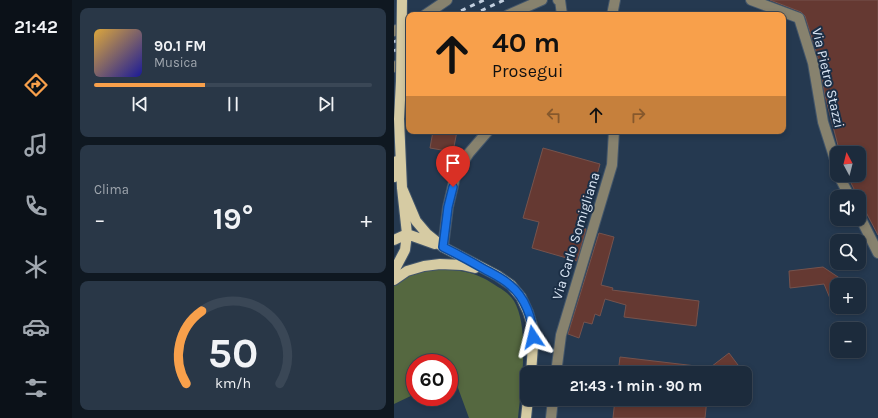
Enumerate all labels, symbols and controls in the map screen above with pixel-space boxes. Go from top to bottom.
text: 21:42 [14,16,58,38]
text: 40 m [492,26,560,59]
street label: Via Pietro Stazzi [808,26,848,130]
icon: ahead [426,28,478,80]
text: 90.1 FM [154,37,206,55]
text: Musica [154,55,197,70]
text: Prosegui [492,60,563,82]
icon: directions [22,71,50,99]
icon: previous [129,93,151,115]
icon: pause [222,93,244,115]
icon: next [315,93,337,115]
icon: left [543,104,565,126]
icon: ahead [585,104,607,126]
icon: right [627,104,649,126]
icon: music [22,131,50,159]
pin [436,146,470,187]
north arrow [830,146,866,182]
map controls [830,146,866,358]
icon: arrive [442,152,464,174]
street label: Via Carlo Somigliana [548,170,604,302]
text: Clima [94,182,129,197]
button: sound [830,190,866,226]
icon: phone [22,192,50,220]
text: 19° [213,201,253,237]
text: − [94,207,106,233]
text: + [360,207,372,233]
button: search [830,234,866,270]
icon: climate [22,253,50,281]
button: + [830,278,866,314]
icon: car [22,313,50,341]
position arrow [512,316,554,358]
button: − [830,322,866,358]
text: 50 [208,328,258,376]
speed limit sign: 60 [406,354,458,406]
icon: filters [22,374,50,402]
text: km/h [215,374,251,391]
text: 21:43 · 1 min · 90 m [570,377,702,395]

